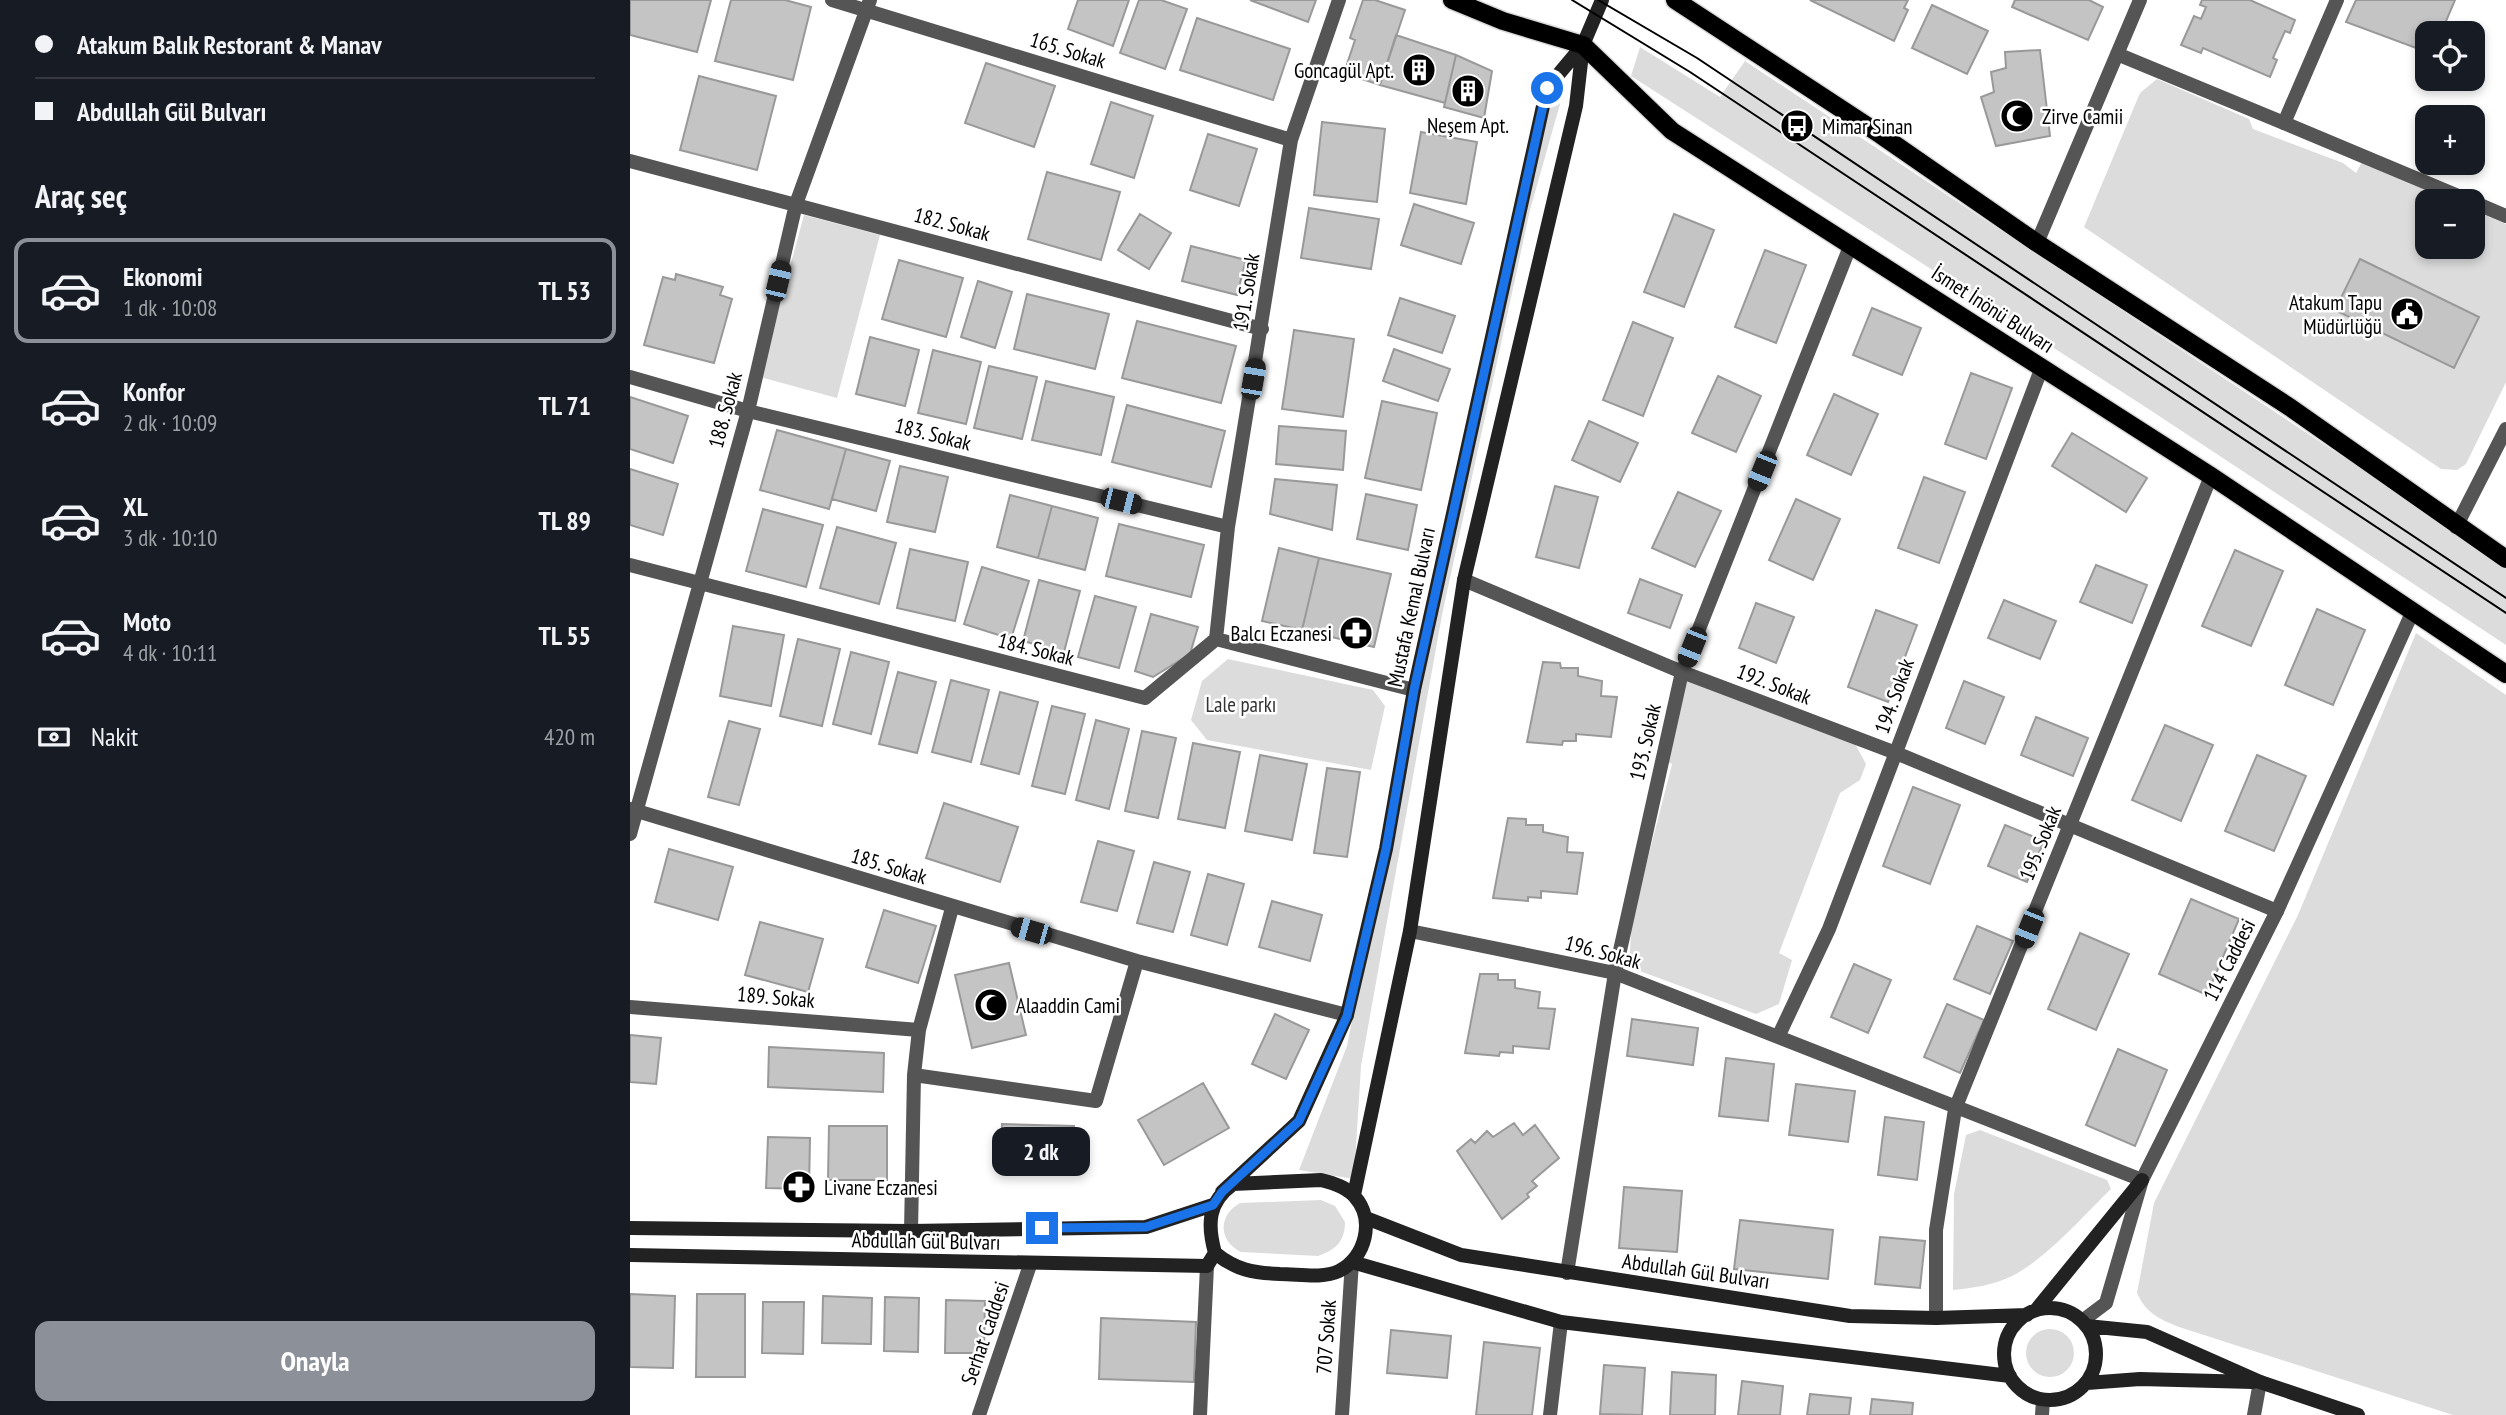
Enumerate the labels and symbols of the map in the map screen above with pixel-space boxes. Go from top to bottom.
street label: 165. Sokak [1027,26,1109,74]
building icon: Goncagül Apt. [1400,51,1438,89]
place label: Goncagül Apt. [1294,57,1394,84]
building icon: Neşem Apt. [1449,72,1487,110]
route start [1531,72,1563,104]
mosque icon: Zirve Camii [1998,97,2036,135]
place label: Zirve Camii [2042,103,2123,130]
bus stop icon: Mimar Sinan [1778,107,1816,145]
place label: Neşem Apt. [1427,112,1509,139]
place label: Mimar Sinan [1822,113,1913,140]
street label: 182. Sokak [911,201,993,247]
street label: 191. Sokak [1227,251,1265,333]
car [764,258,793,304]
street label: İsmet İnönü Bulvarı [1926,259,2060,359]
place label: Atakum Tapu Müdürlüğü [2289,289,2382,340]
public building icon: Atakum Tapu Müdürlüğü [2388,295,2426,333]
car [1240,356,1267,402]
street label: 188. Sokak [702,369,748,451]
street label: 183. Sokak [892,411,974,457]
car [1745,448,1780,494]
car [1099,486,1144,516]
street label: Mustafa Kemal Bulvarı [1381,525,1441,689]
pharmacy icon: Balcı Eczanesi [1337,614,1375,652]
place label: Balcı Eczanesi [1231,620,1332,647]
car [1675,624,1710,670]
street label: 184. Sokak [995,626,1077,672]
street label: 194. Sokak [1868,655,1920,737]
street label: 192. Sokak [1733,657,1815,711]
park label: Lale parkı [1206,691,1276,718]
street label: 193. Sokak [1623,701,1667,783]
street label: 195. Sokak [2013,802,2067,884]
street label: 185. Sokak [848,842,930,890]
car [2012,905,2047,951]
street label: 114 Caddesi [2197,914,2261,1006]
car [1008,915,1055,947]
street label: 196. Sokak [1562,929,1644,975]
street label: 189. Sokak [736,980,816,1014]
mosque icon: Alaaddin Cami [972,986,1010,1024]
place label: Alaaddin Cami [1016,992,1120,1019]
callout: 2 dk [993,1126,1091,1176]
pharmacy icon: Livane Eczanesi [780,1168,818,1206]
place label: Livane Eczanesi [824,1174,938,1201]
route end [1026,1212,1058,1244]
street label: Abdullah Gül Bulvarı [851,1226,1001,1256]
street label: Abdullah Gül Bulvarı [1621,1247,1771,1295]
street label: Serhat Caddesi [955,1278,1015,1388]
street label: 707 Sokak [1310,1299,1342,1375]

